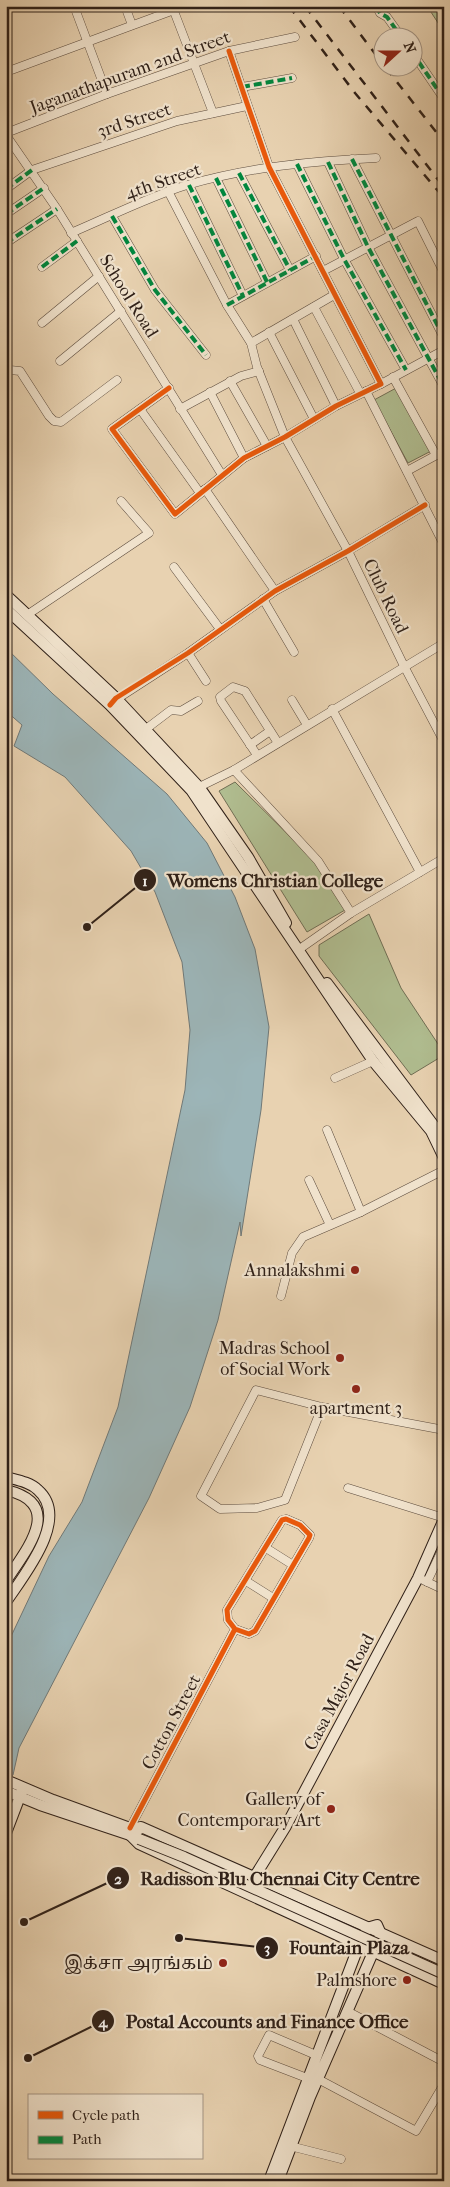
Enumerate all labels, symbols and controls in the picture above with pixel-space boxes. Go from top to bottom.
street label: Jaganathapuram 2nd Street [25,26,234,119]
north arrow [372,28,422,78]
text: N [400,40,420,56]
street label: 3rd Street [95,99,174,142]
street label: 4th Street [123,159,204,204]
street label: School Road [95,251,163,342]
street label: Club Road [358,555,413,637]
callout: Womens Christian College [132,863,393,897]
text: Womens Christian College [166,870,384,892]
text: 1 [142,872,148,890]
place label: Annalakshmi [244,1260,346,1281]
marker: Annalakshmi [349,1264,361,1276]
place label: Madras School of Social Work [219,1338,331,1380]
marker: Madras School of Social Work [334,1352,346,1364]
marker: apartment 3 [350,1383,362,1395]
place label: apartment 3 [310,1398,402,1419]
street label: Casa Major Road [300,1630,379,1754]
street label: Cotton Street [138,1671,206,1773]
place label: Gallery of Contemporary Art [178,1789,325,1831]
marker: Gallery of Contemporary Art [325,1803,337,1815]
callout: Radisson Blu Chennai City Centre [105,1861,430,1895]
text: Radisson Blu Chennai City Centre [140,1868,420,1890]
text: 2 [114,1870,122,1888]
callout: Fountain Plaza [254,1931,420,1965]
text: Fountain Plaza [288,1937,410,1959]
text: 3 [264,1939,270,1957]
place label: இக்சா அரங்கம் [64,1953,213,1974]
marker: இக்சா அரங்கம் [217,1957,229,1969]
place label: Palmshore [316,1970,397,1991]
marker: Palmshore [401,1974,413,1986]
callout: Postal Accounts and Finance Office [91,2004,418,2038]
text: Postal Accounts and Finance Office [126,2011,409,2033]
text: 4 [98,2013,109,2031]
legend [28,2094,202,2160]
text: Cycle path [72,2106,140,2124]
text: Path [72,2130,102,2148]

